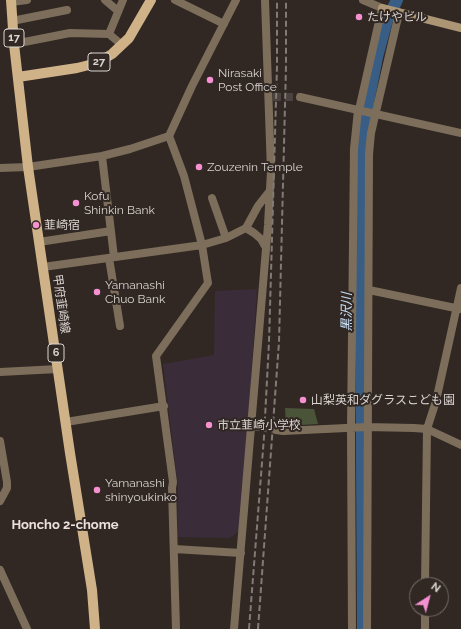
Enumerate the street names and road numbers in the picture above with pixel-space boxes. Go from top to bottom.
road number: 17 [4,29,24,47]
road number: 27 [88,53,110,71]
street label: 甲府韮崎線 [50,273,72,335]
road number: 6 [48,344,64,362]

